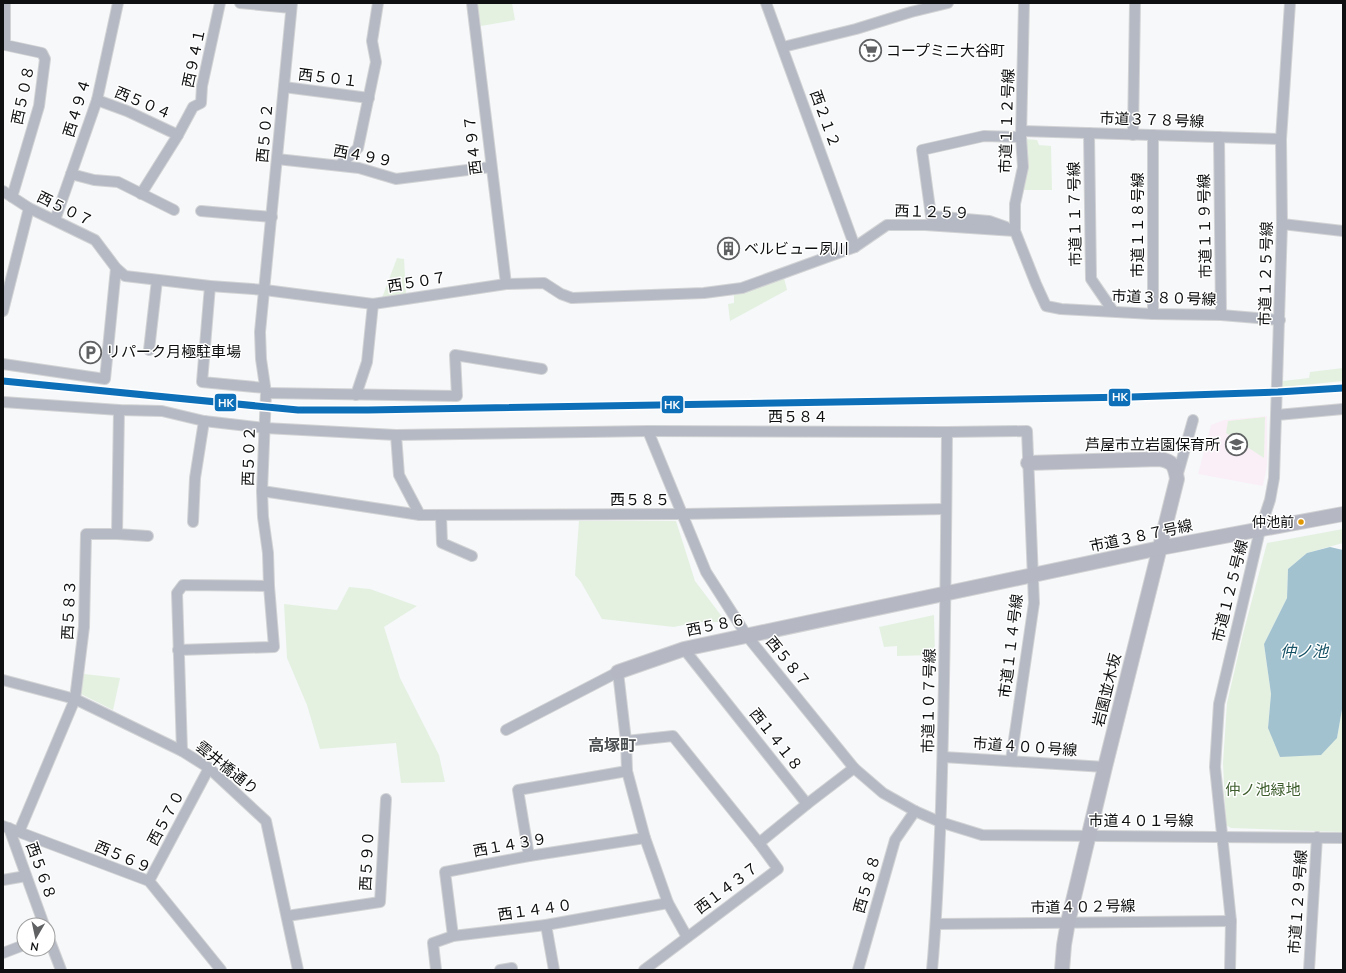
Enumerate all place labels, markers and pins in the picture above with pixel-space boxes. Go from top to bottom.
supermarket icon: コープミニ大谷町 [858,38,884,64]
place label: コープミニ大谷町 [886,41,1005,60]
building icon: ベルビュー夙川 [715,236,741,262]
place label: ベルビュー夙川 [744,239,849,258]
parking icon: リパーク月極駐車場 [78,339,104,365]
place label: リパーク月極駐車場 [106,342,241,361]
school or university icon: 芦屋市立岩園保育所 [1223,432,1249,458]
place label: 芦屋市立岩園保育所 [1085,435,1220,454]
place label: 仲池前 [1252,513,1294,531]
marker: 仲池前 [1296,517,1306,527]

